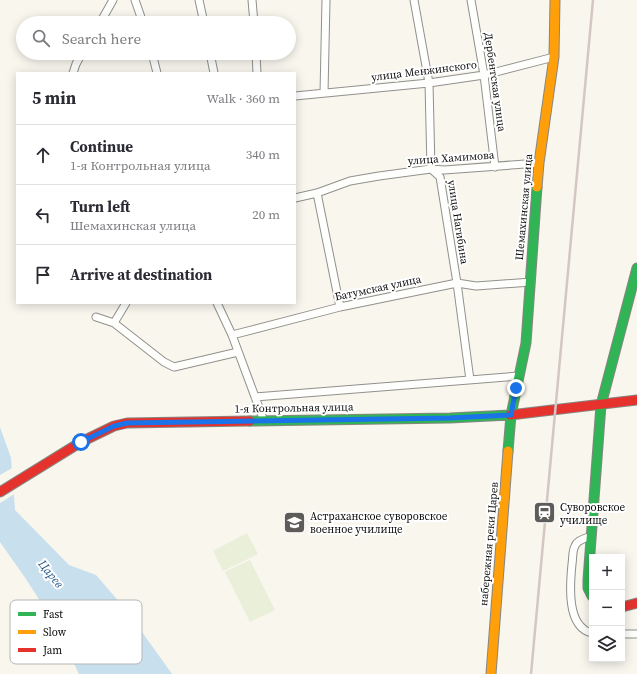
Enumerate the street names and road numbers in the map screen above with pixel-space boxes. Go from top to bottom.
street label: Дербентская улица [481,31,509,133]
street label: улица Менжинского [370,57,478,85]
street label: улица Хамимова [407,147,495,169]
street label: Шемахинская улица [512,153,536,261]
street label: улица Нагибина [444,179,472,266]
street label: Батумская улица [333,271,423,304]
street label: 1-я Контрольная улица [234,399,354,417]
street label: набережная реки Царев [476,481,502,607]

